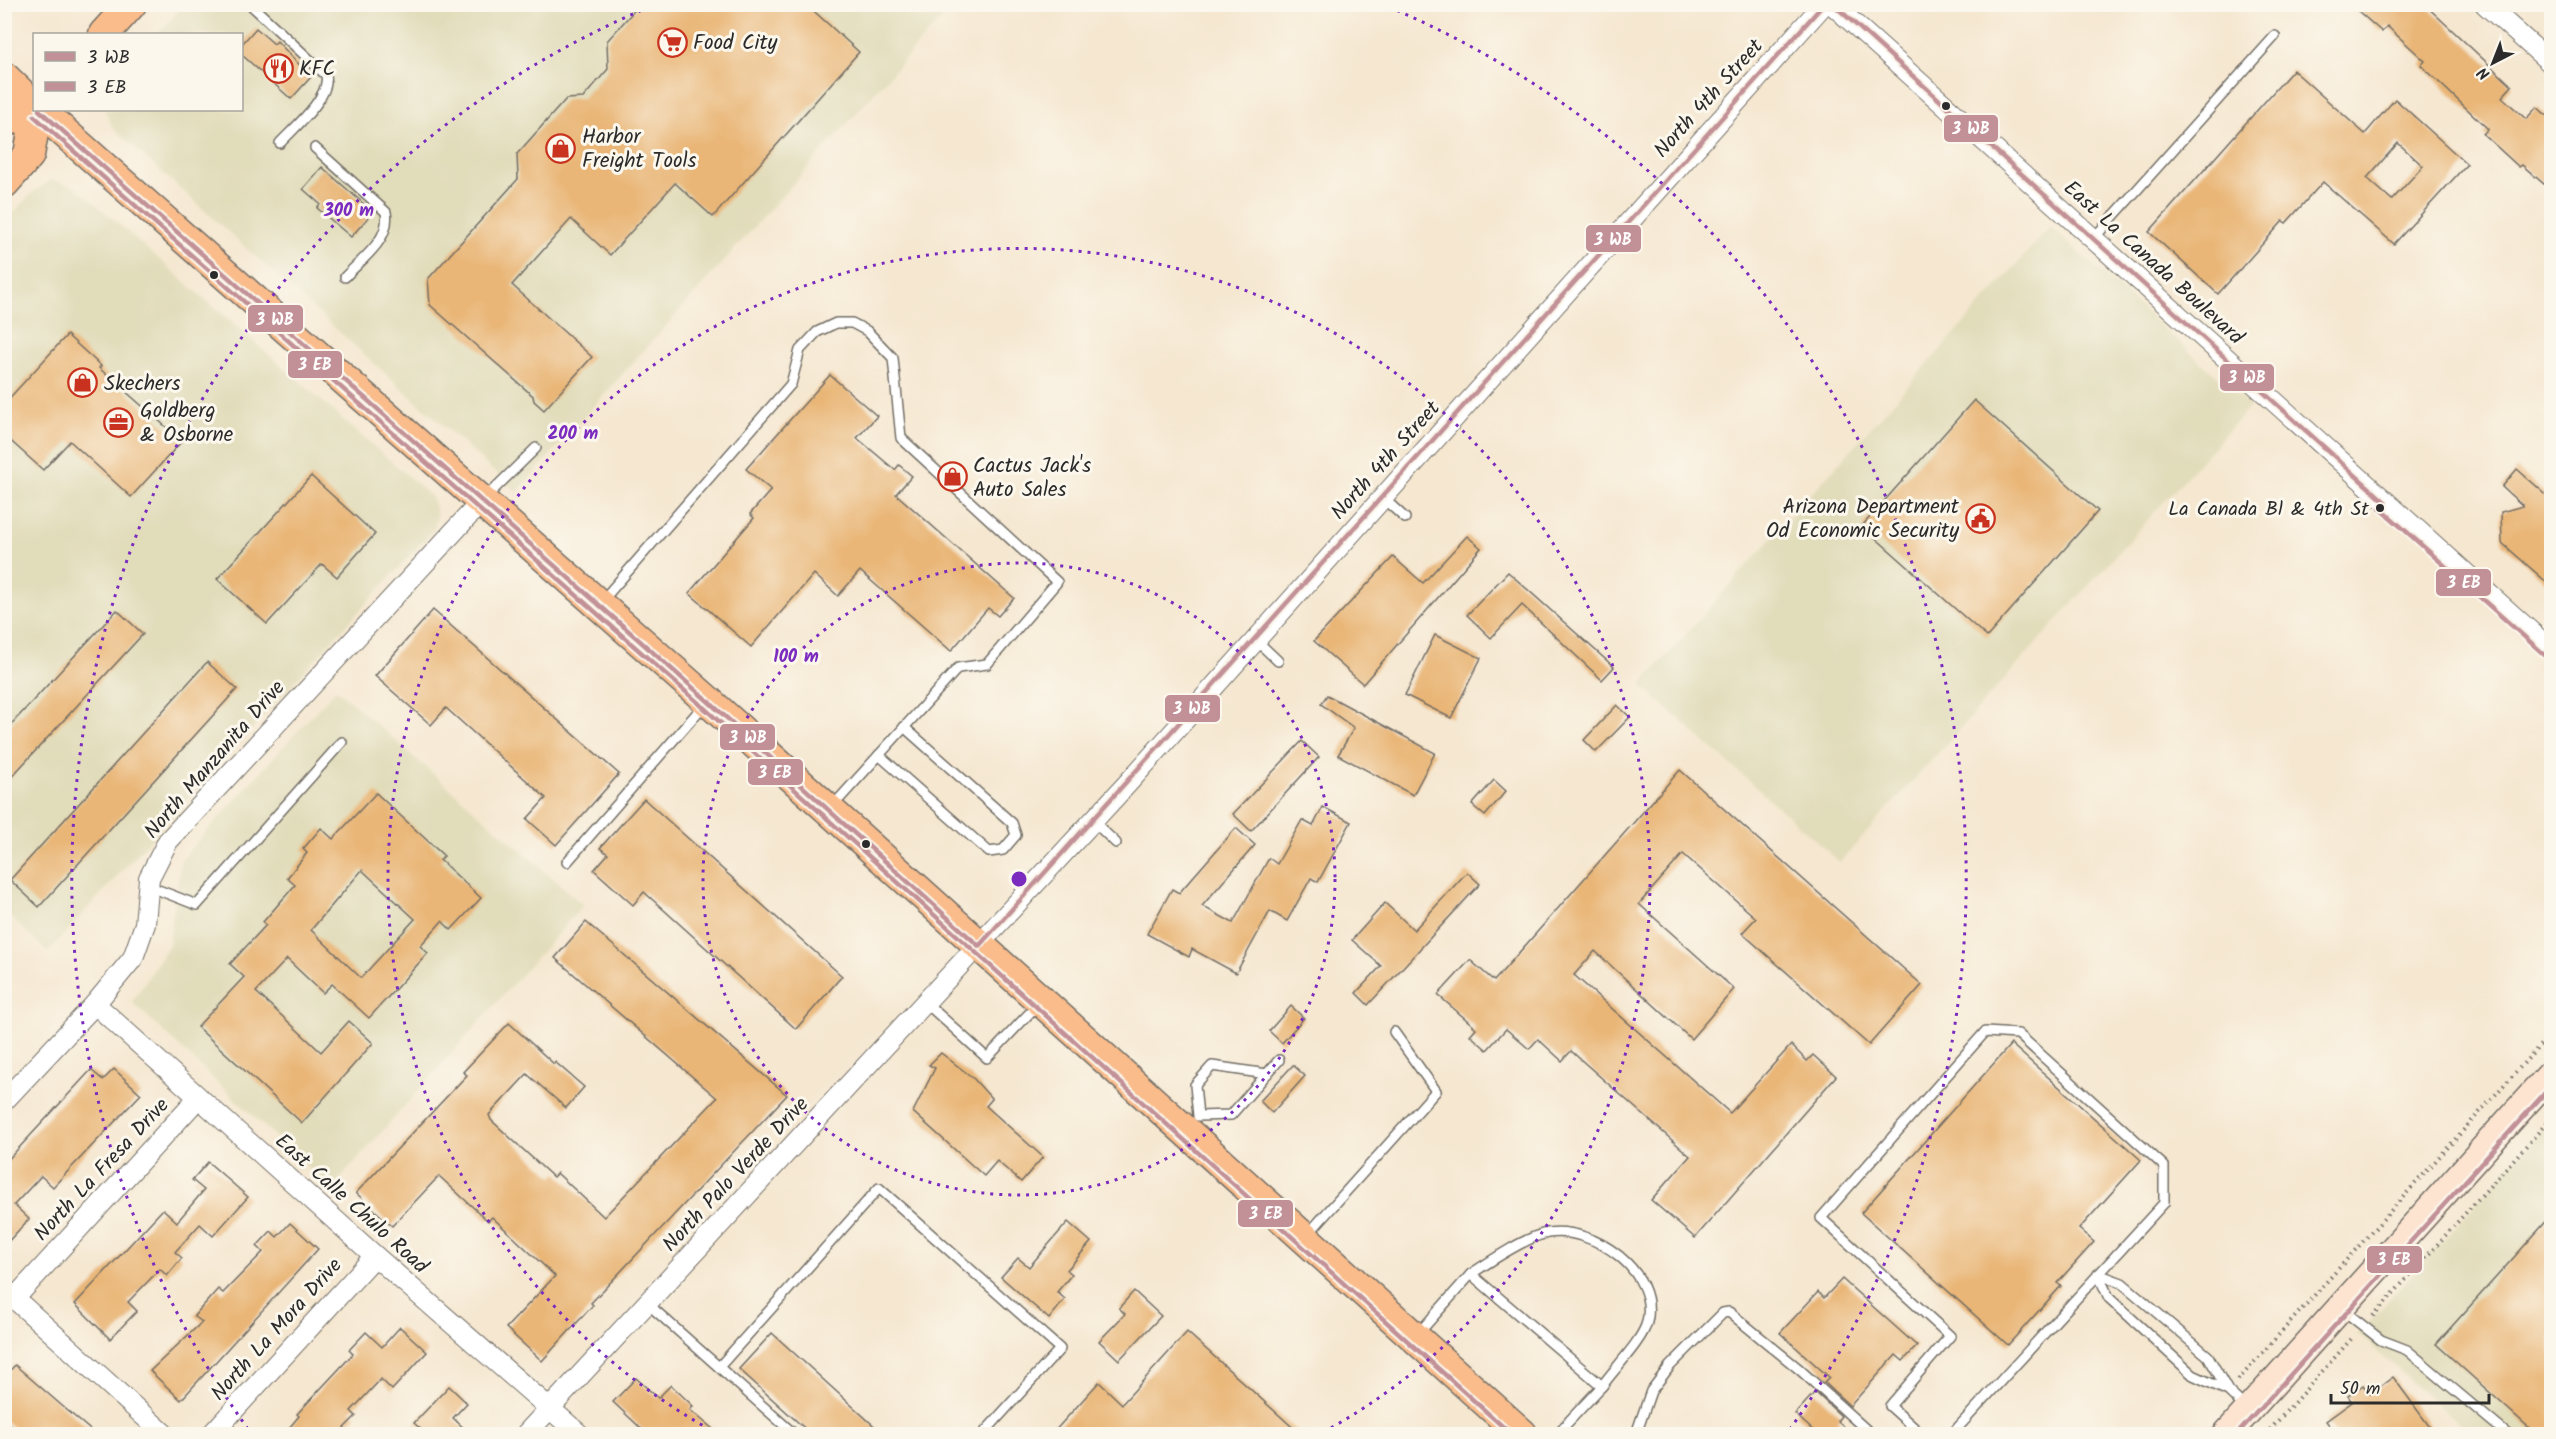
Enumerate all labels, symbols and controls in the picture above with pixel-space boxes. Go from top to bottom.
supermarket icon: Food City [656,26,688,58]
place label: Food City [693,27,778,60]
street label: North 4th Street [1646,31,1773,166]
legend [33,33,243,111]
north arrow [2463,33,2523,93]
text: 3 WB [87,44,130,73]
restaurant icon: KFC [262,52,294,84]
place label: KFC [299,53,335,86]
text: N [2472,60,2496,86]
text: 3 EB [87,74,127,103]
unlabelled marker [1940,100,1952,112]
line badge: 3 WB [1943,114,1999,143]
text: 3 WB [1951,117,1990,142]
place label: Harbor Freight Tools [582,121,697,178]
shop icon: Harbor Freight Tools [545,132,577,164]
street label: East La Canada Boulevard [2055,173,2251,354]
text: 300 m [323,197,374,226]
line badge: 3 WB [1585,224,1642,253]
text: 3 WB [1593,228,1632,253]
unlabelled marker [208,269,220,281]
line badge: 3 WB [247,304,304,333]
text: 3 WB [255,308,294,333]
line badge: 3 EB [287,350,343,379]
text: 3 EB [297,353,332,378]
line badge: 3 WB [2219,363,2275,392]
text: 3 WB [2227,366,2266,391]
shop icon: Skechers [67,367,99,399]
place label: Skechers [104,368,180,401]
street label: North 4th Street [1323,393,1450,528]
place label: Goldberg & Osborne [140,395,234,452]
office icon: Goldberg & Osborne [103,406,135,438]
text: 200 m [548,420,599,449]
place label: Cactus Jack's Auto Sales [973,450,1091,507]
shop icon: Cactus Jack's Auto Sales [936,461,968,493]
place label: Arizona Department Od Economic Security [1766,491,1960,548]
place label: La Canada Bl & 4th St [2168,494,2369,526]
public building icon: Arizona Department Od Economic Security [1964,502,1996,534]
marker: La Canada Bl & 4th St [2374,502,2386,514]
line badge: 3 EB [2435,568,2492,597]
text: 3 EB [2446,571,2481,596]
text: 100 m [773,643,819,672]
street label: North Manzanita Drive [137,673,294,847]
line badge: 3 WB [1164,694,1221,723]
text: 3 WB [1172,697,1211,722]
line badge: 3 WB [719,723,776,751]
text: 3 WB [728,726,767,751]
line badge: 3 EB [747,758,804,786]
text: 3 EB [757,761,792,786]
unlabelled marker [860,838,872,850]
centre of rings [1009,869,1029,889]
street label: North Palo Verde Drive [655,1089,818,1260]
street label: North La Fresa Drive [26,1090,178,1250]
street label: East Calle Chulo Road [267,1126,436,1283]
line badge: 3 EB [1237,1199,1294,1228]
text: 3 EB [1248,1202,1283,1227]
line badge: 3 EB [2366,1245,2423,1274]
text: 3 EB [2376,1248,2411,1273]
street label: North La Mora Drive [204,1250,351,1409]
scale bar [2331,1367,2488,1405]
text: 50 m [2340,1375,2380,1404]

